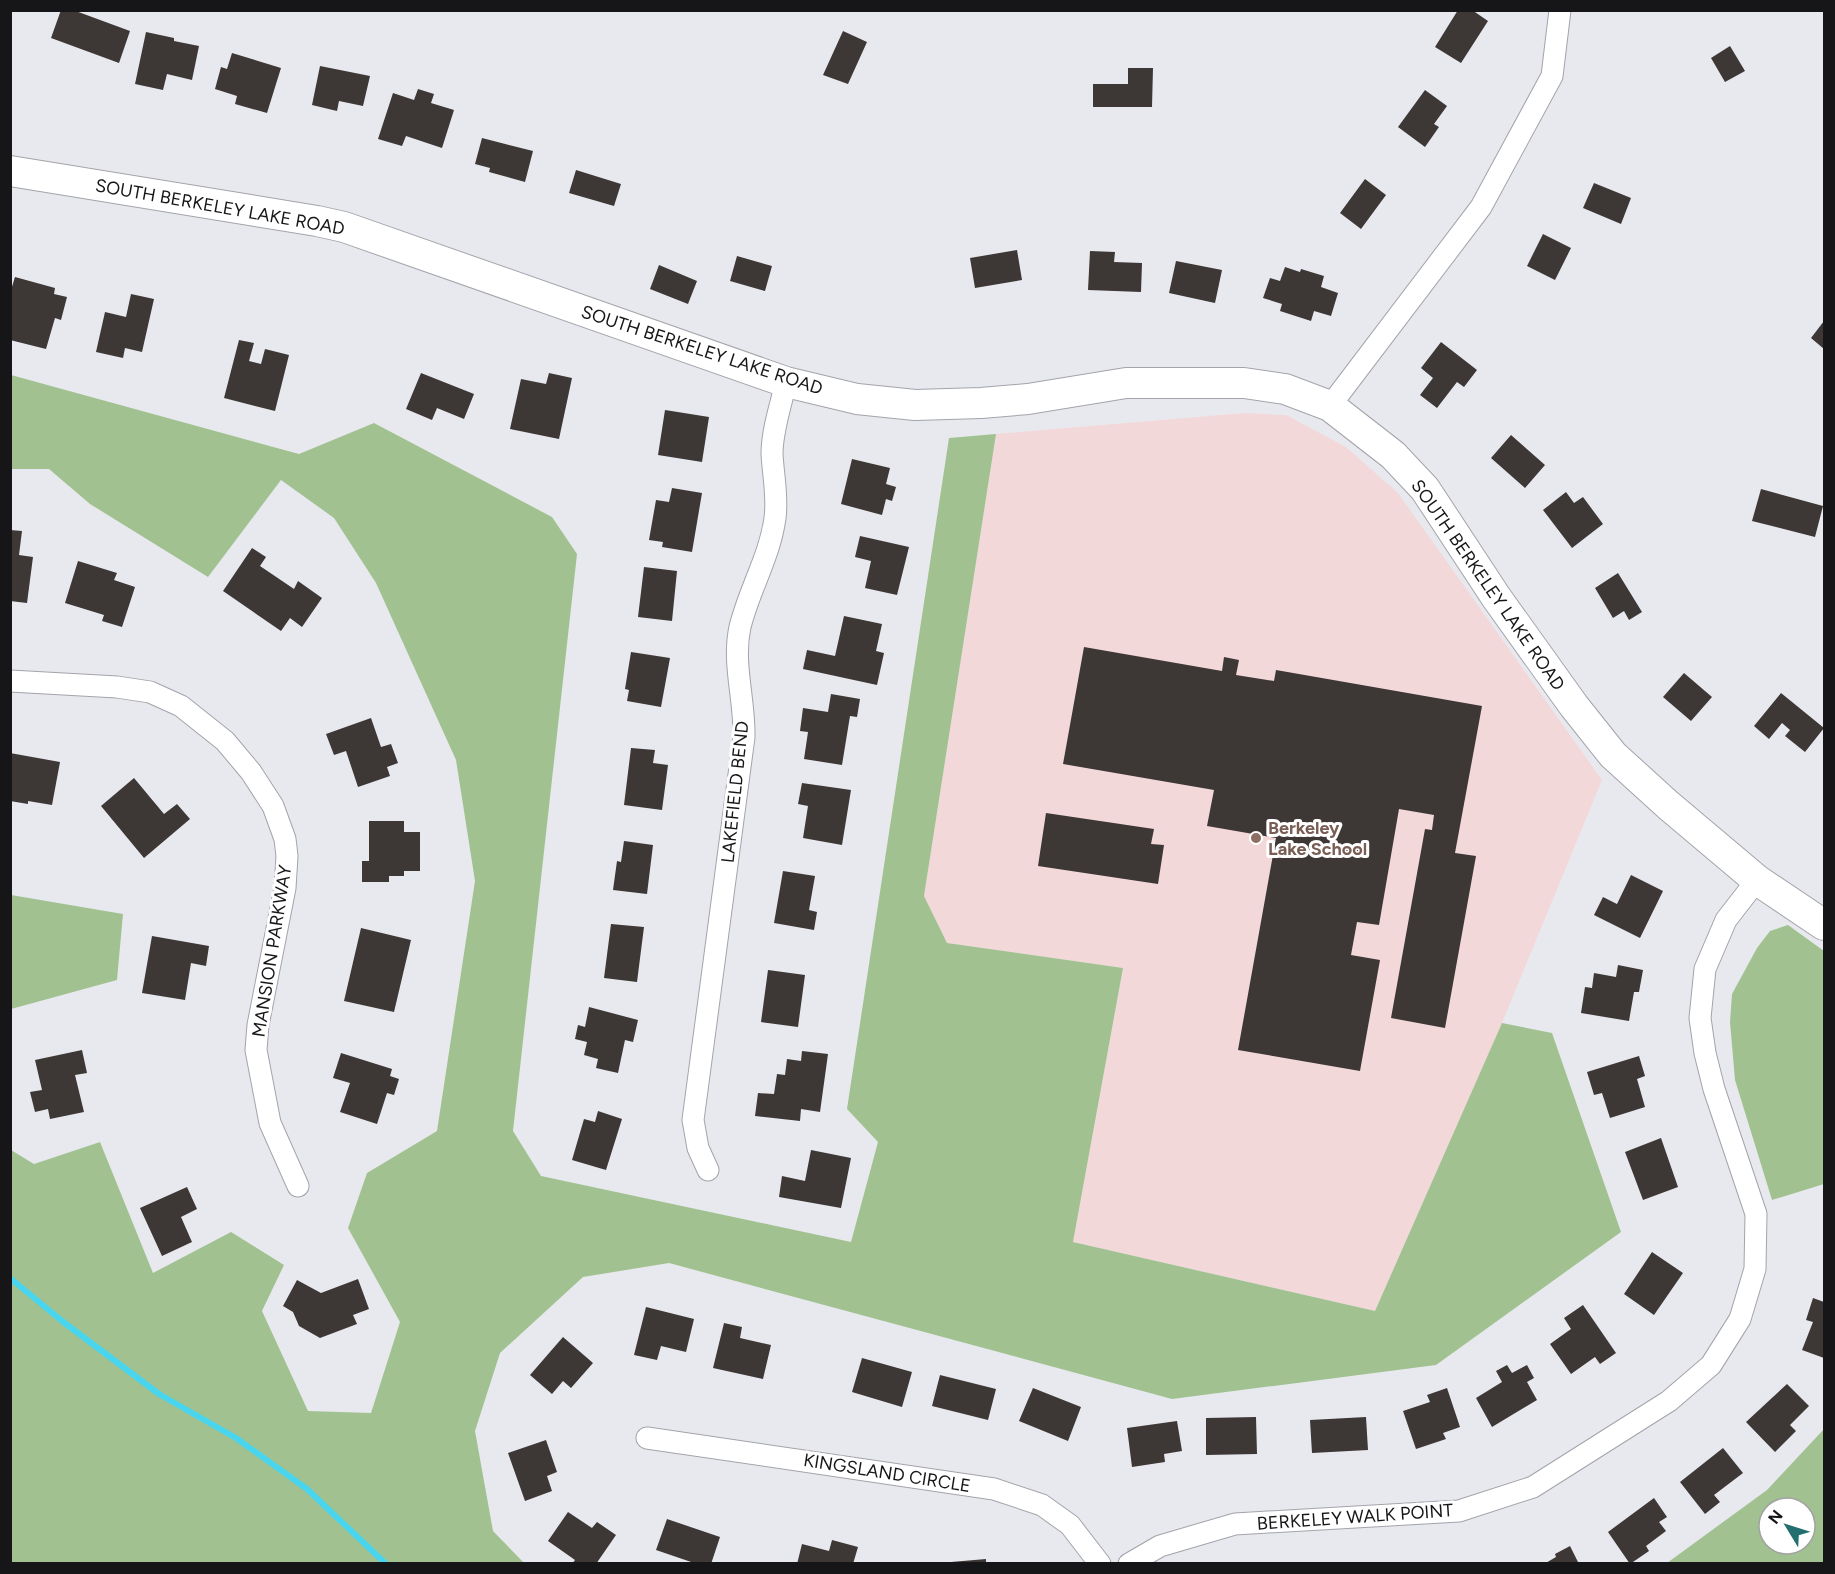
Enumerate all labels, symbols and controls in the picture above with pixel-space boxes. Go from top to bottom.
street label: SOUTH BERKELEY LAKE ROAD [94,174,346,240]
street label: SOUTH BERKELEY LAKE ROAD [578,300,826,400]
street label: SOUTH BERKELEY LAKE ROAD [1406,475,1570,695]
street label: LAKEFIELD BEND [717,720,753,864]
place label: Berkeley Lake School [1268,817,1367,860]
marker: Berkeley Lake School [1249,831,1263,845]
street label: MANSION PARKWAY [248,863,296,1039]
street label: KINGSLAND CIRCLE [802,1449,972,1497]
north arrow [1757,1496,1817,1556]
street label: BERKELEY WALK POINT [1256,1499,1454,1535]
text: N [1764,1506,1787,1528]

